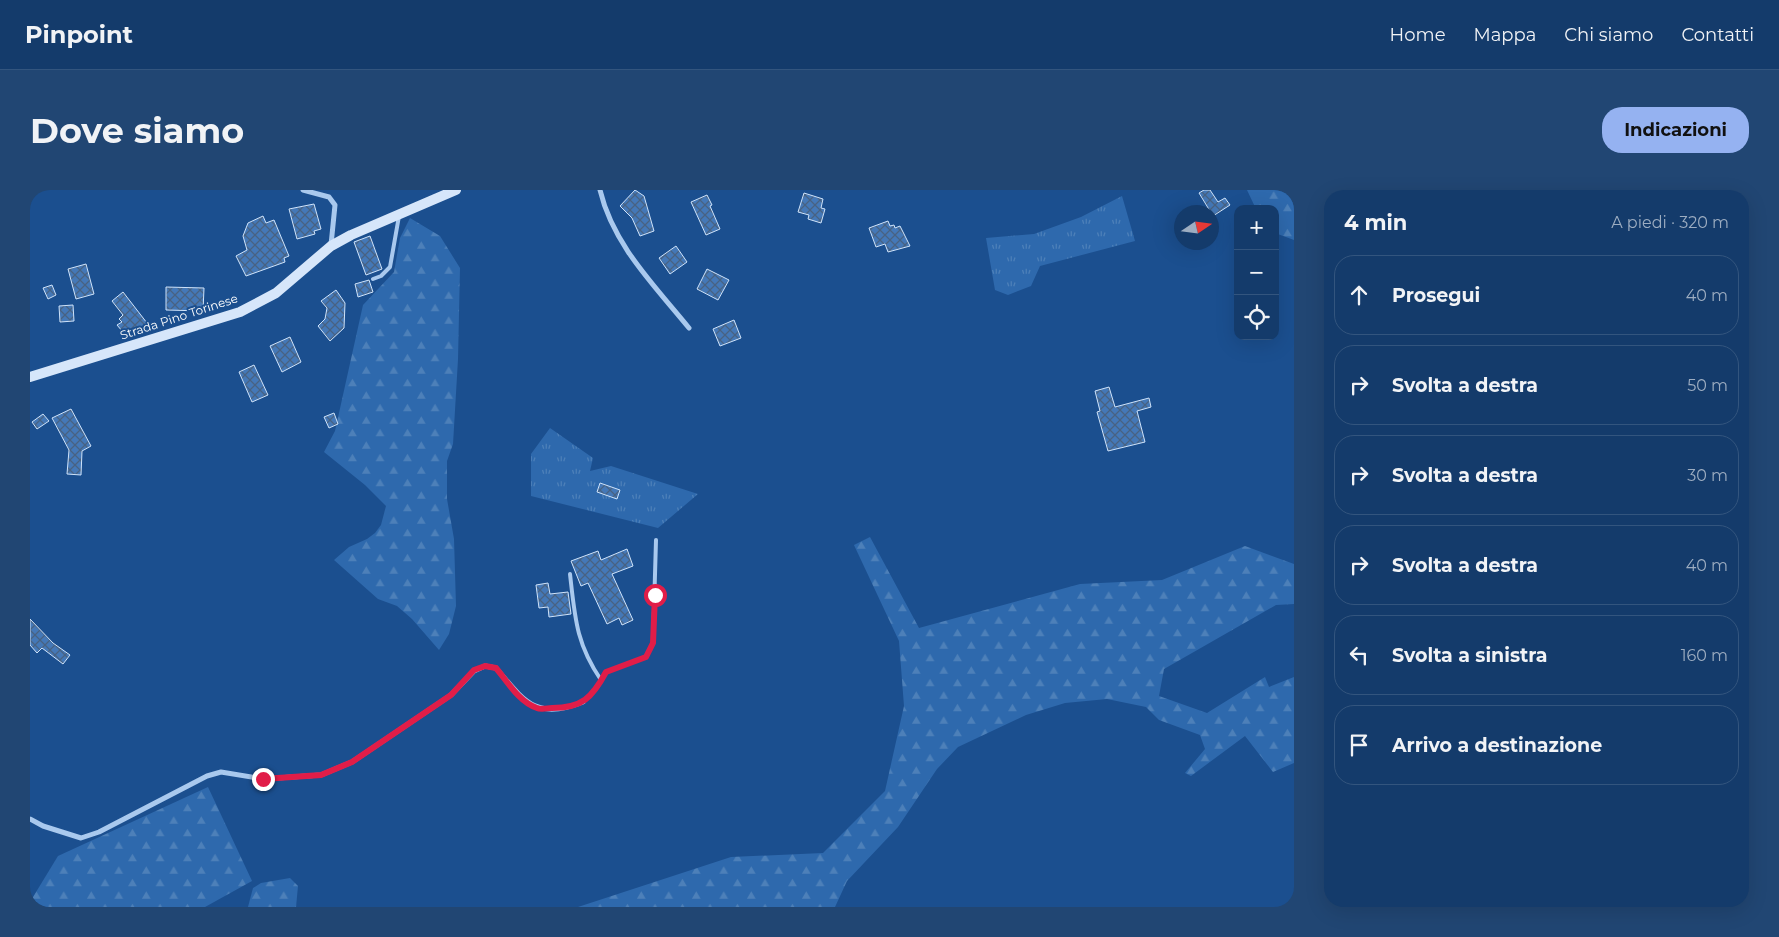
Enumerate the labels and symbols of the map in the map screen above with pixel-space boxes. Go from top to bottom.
north arrow [1174,205,1219,250]
street label: Strada Pino Torinese [118,290,240,343]
route start [644,584,667,607]
route end [252,768,275,791]

